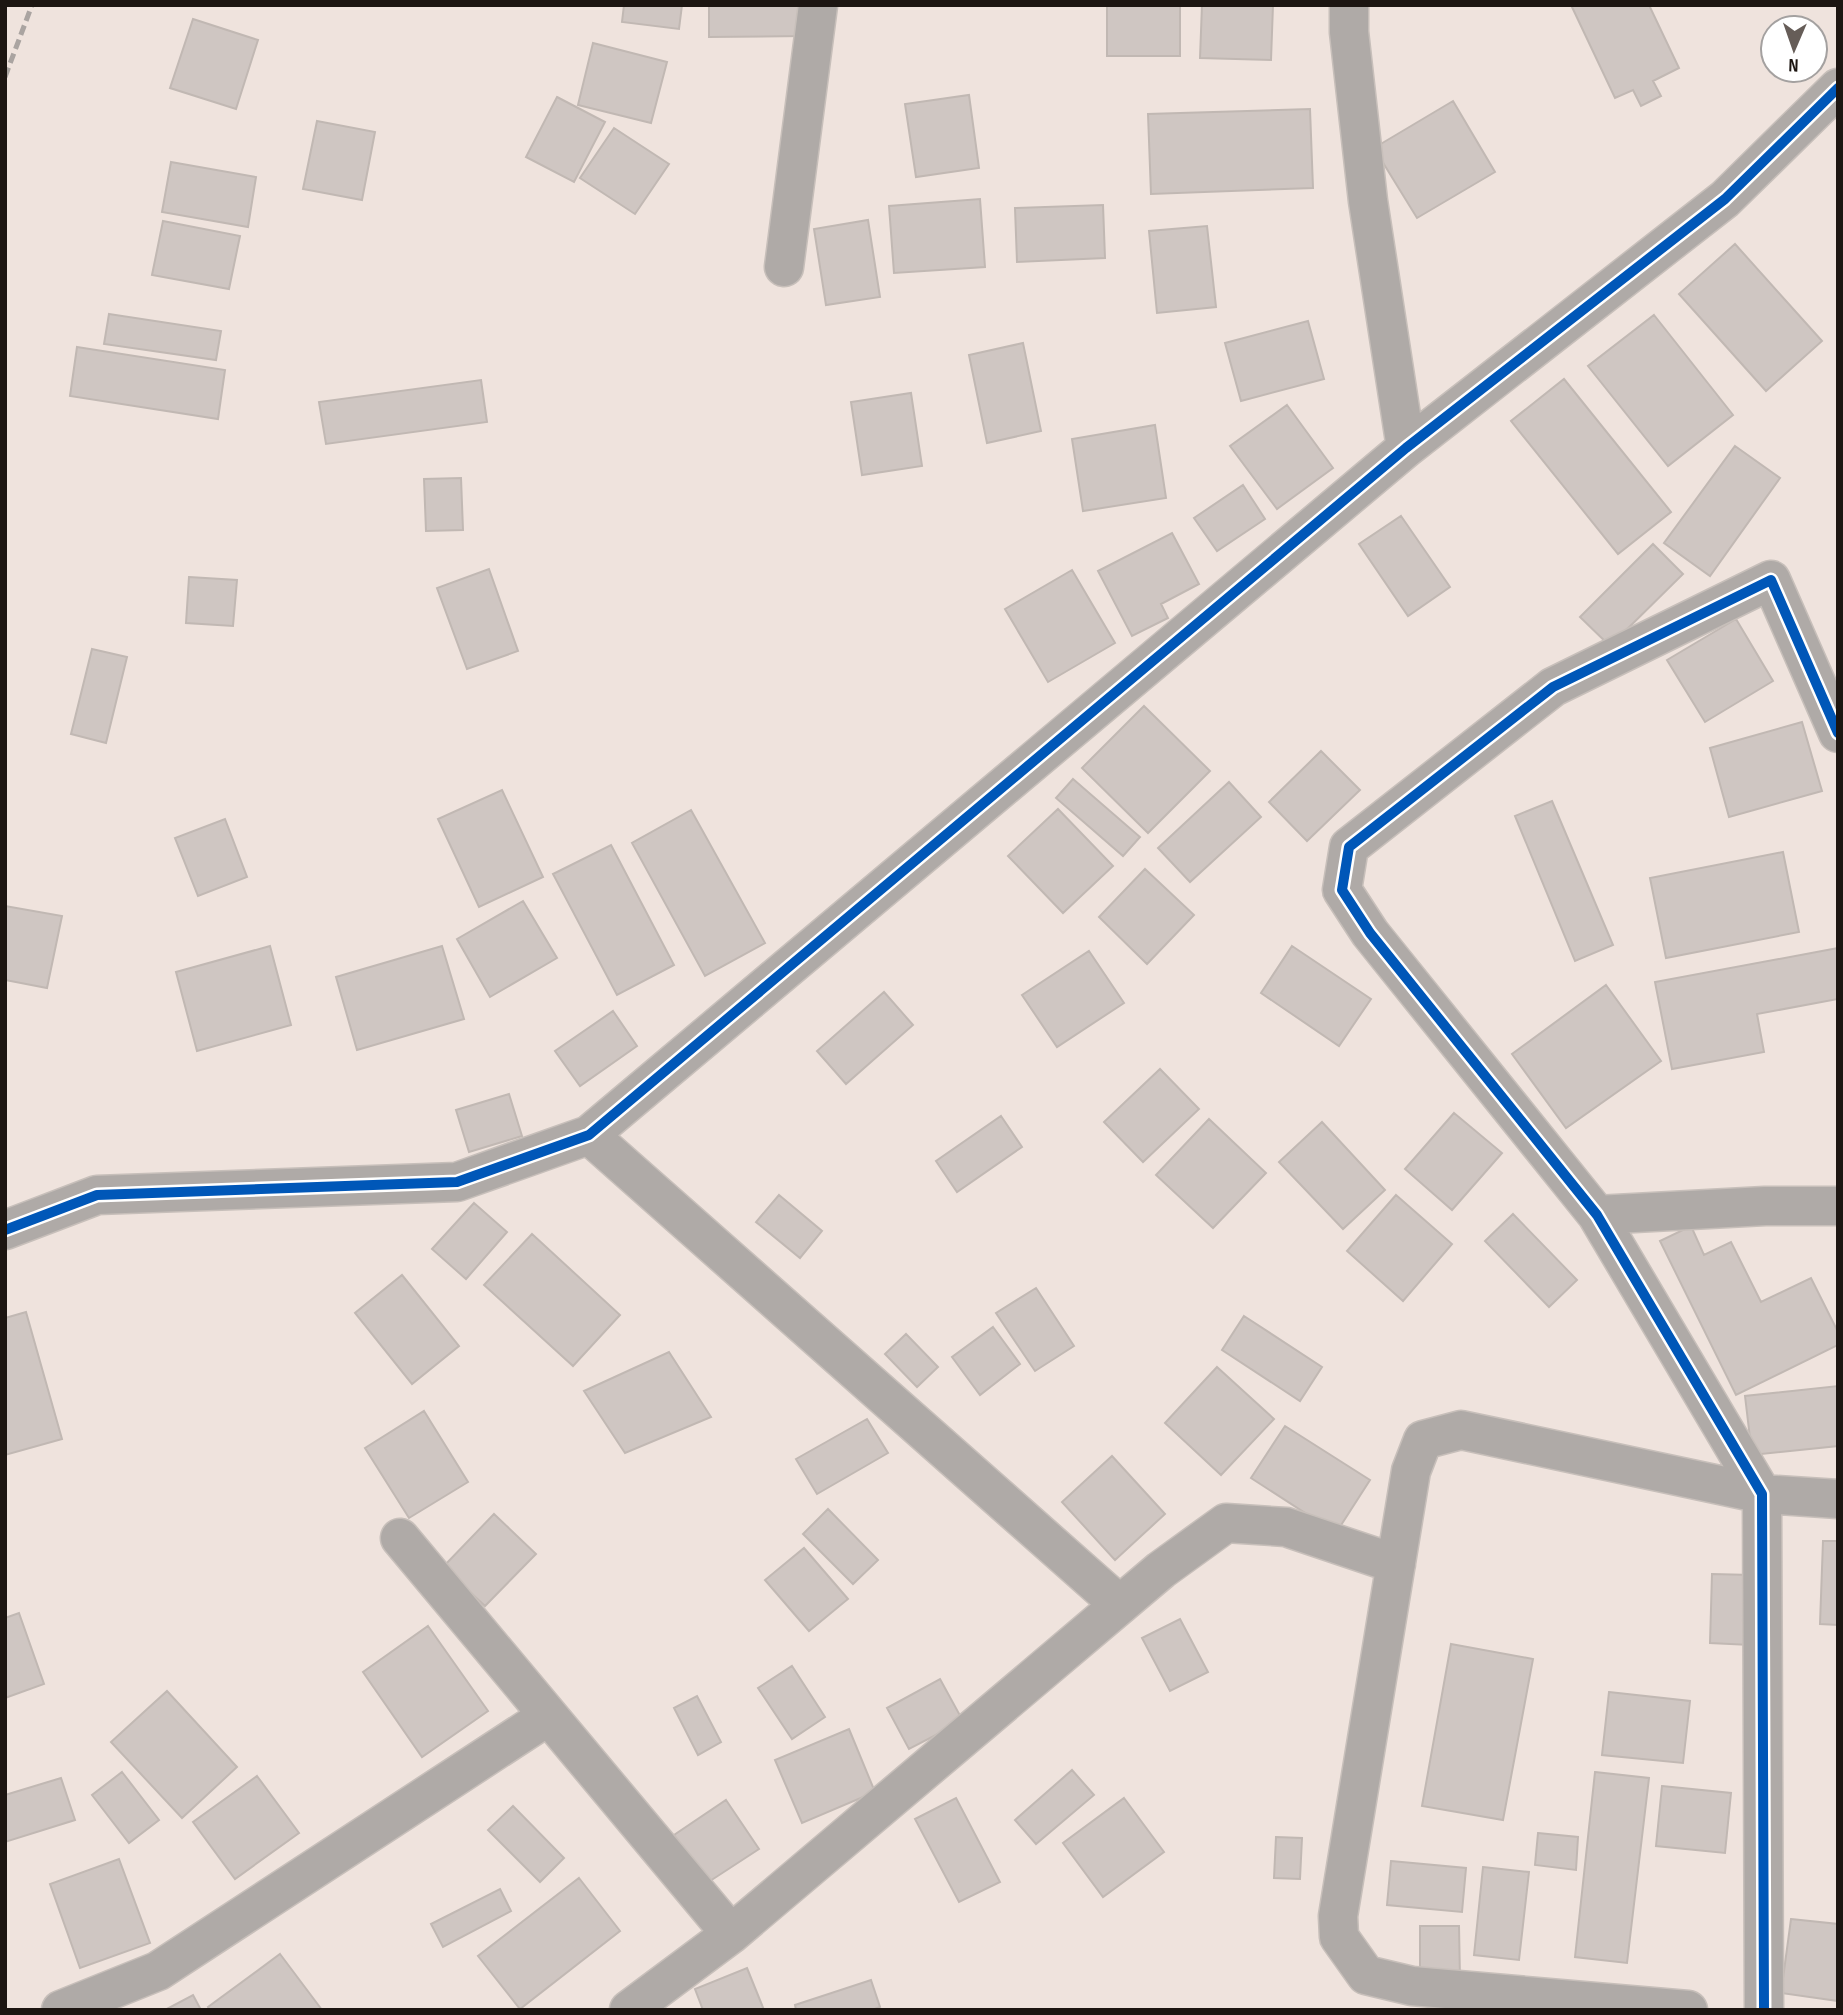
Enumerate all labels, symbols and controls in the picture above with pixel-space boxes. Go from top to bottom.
north arrow [1759,14,1829,84]
text: N [1788,53,1799,76]

